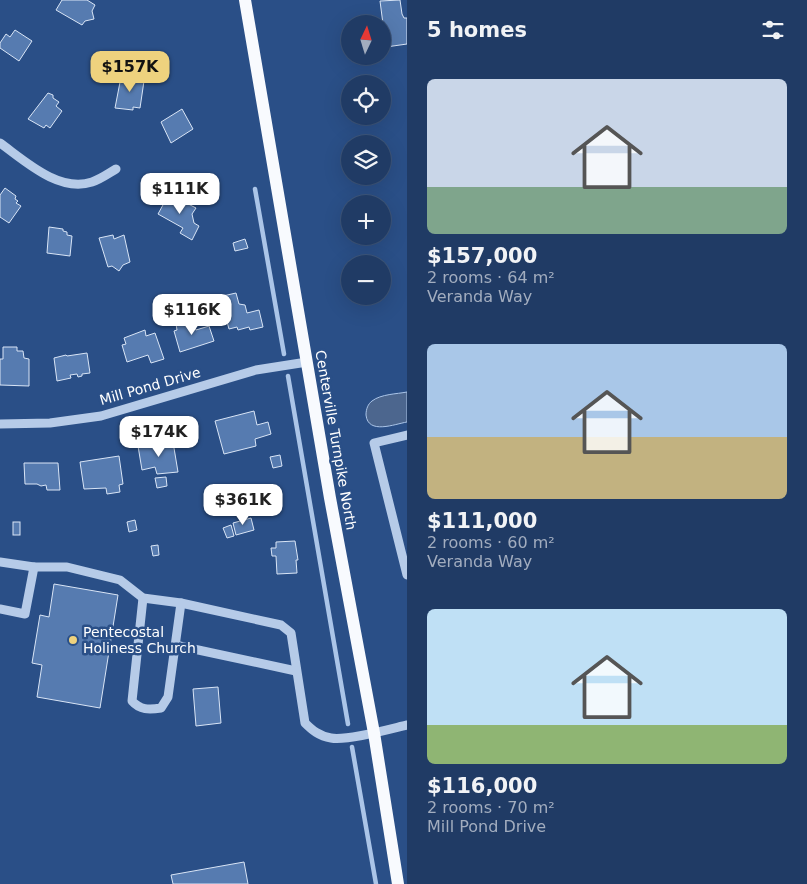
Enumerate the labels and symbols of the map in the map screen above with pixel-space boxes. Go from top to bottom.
north arrow [341,15,391,65]
pin: $157K [95,51,165,93]
pin: $111K [145,172,215,215]
pin: $116K [157,294,227,336]
street label: Centerville Turnpike North [312,349,360,531]
street label: Mill Pond Drive [98,364,202,408]
pin: $174K [124,416,194,458]
pin: $361K [208,484,278,526]
place label: Pentecostal Holiness Church [83,624,196,656]
marker: Pentecostal Holiness Church [67,634,79,646]

